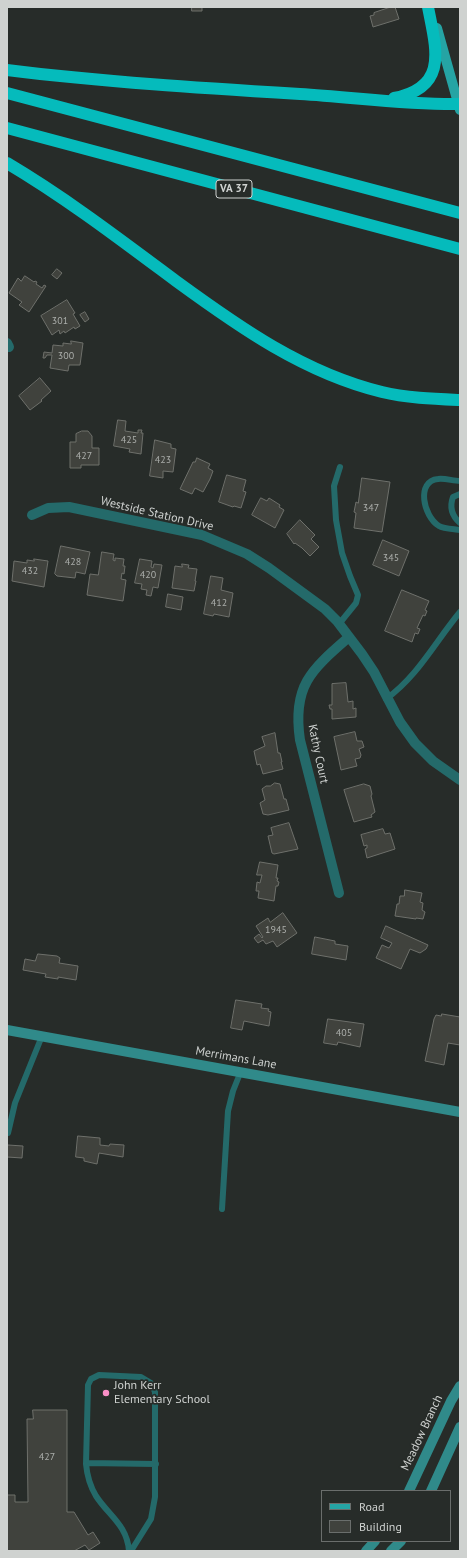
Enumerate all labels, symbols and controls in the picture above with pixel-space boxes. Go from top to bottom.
road number: VA 37 [216,180,252,198]
house number: 301 [52,315,68,327]
house number: 300 [58,350,74,362]
house number: 425 [121,434,137,446]
house number: 427 [76,450,92,462]
house number: 423 [155,454,171,466]
street label: Westside Station Drive [99,494,215,534]
house number: 347 [363,502,379,514]
house number: 345 [383,552,399,564]
house number: 428 [65,556,81,568]
house number: 432 [22,565,38,577]
house number: 420 [140,569,156,581]
house number: 412 [211,597,227,609]
street label: Kathy Court [305,723,331,785]
house number: 1945 [265,924,287,936]
house number: 405 [336,1027,352,1039]
street label: Merrimans Lane [194,1044,278,1072]
place label: John Kerr Elementary School [114,1379,210,1407]
marker: John Kerr Elementary School [101,1388,111,1398]
street label: Meadow Branch [398,1393,446,1473]
house number: 427 [39,1451,55,1463]
legend [321,1490,451,1542]
text: Road [359,1499,384,1514]
text: Building [359,1519,402,1534]

